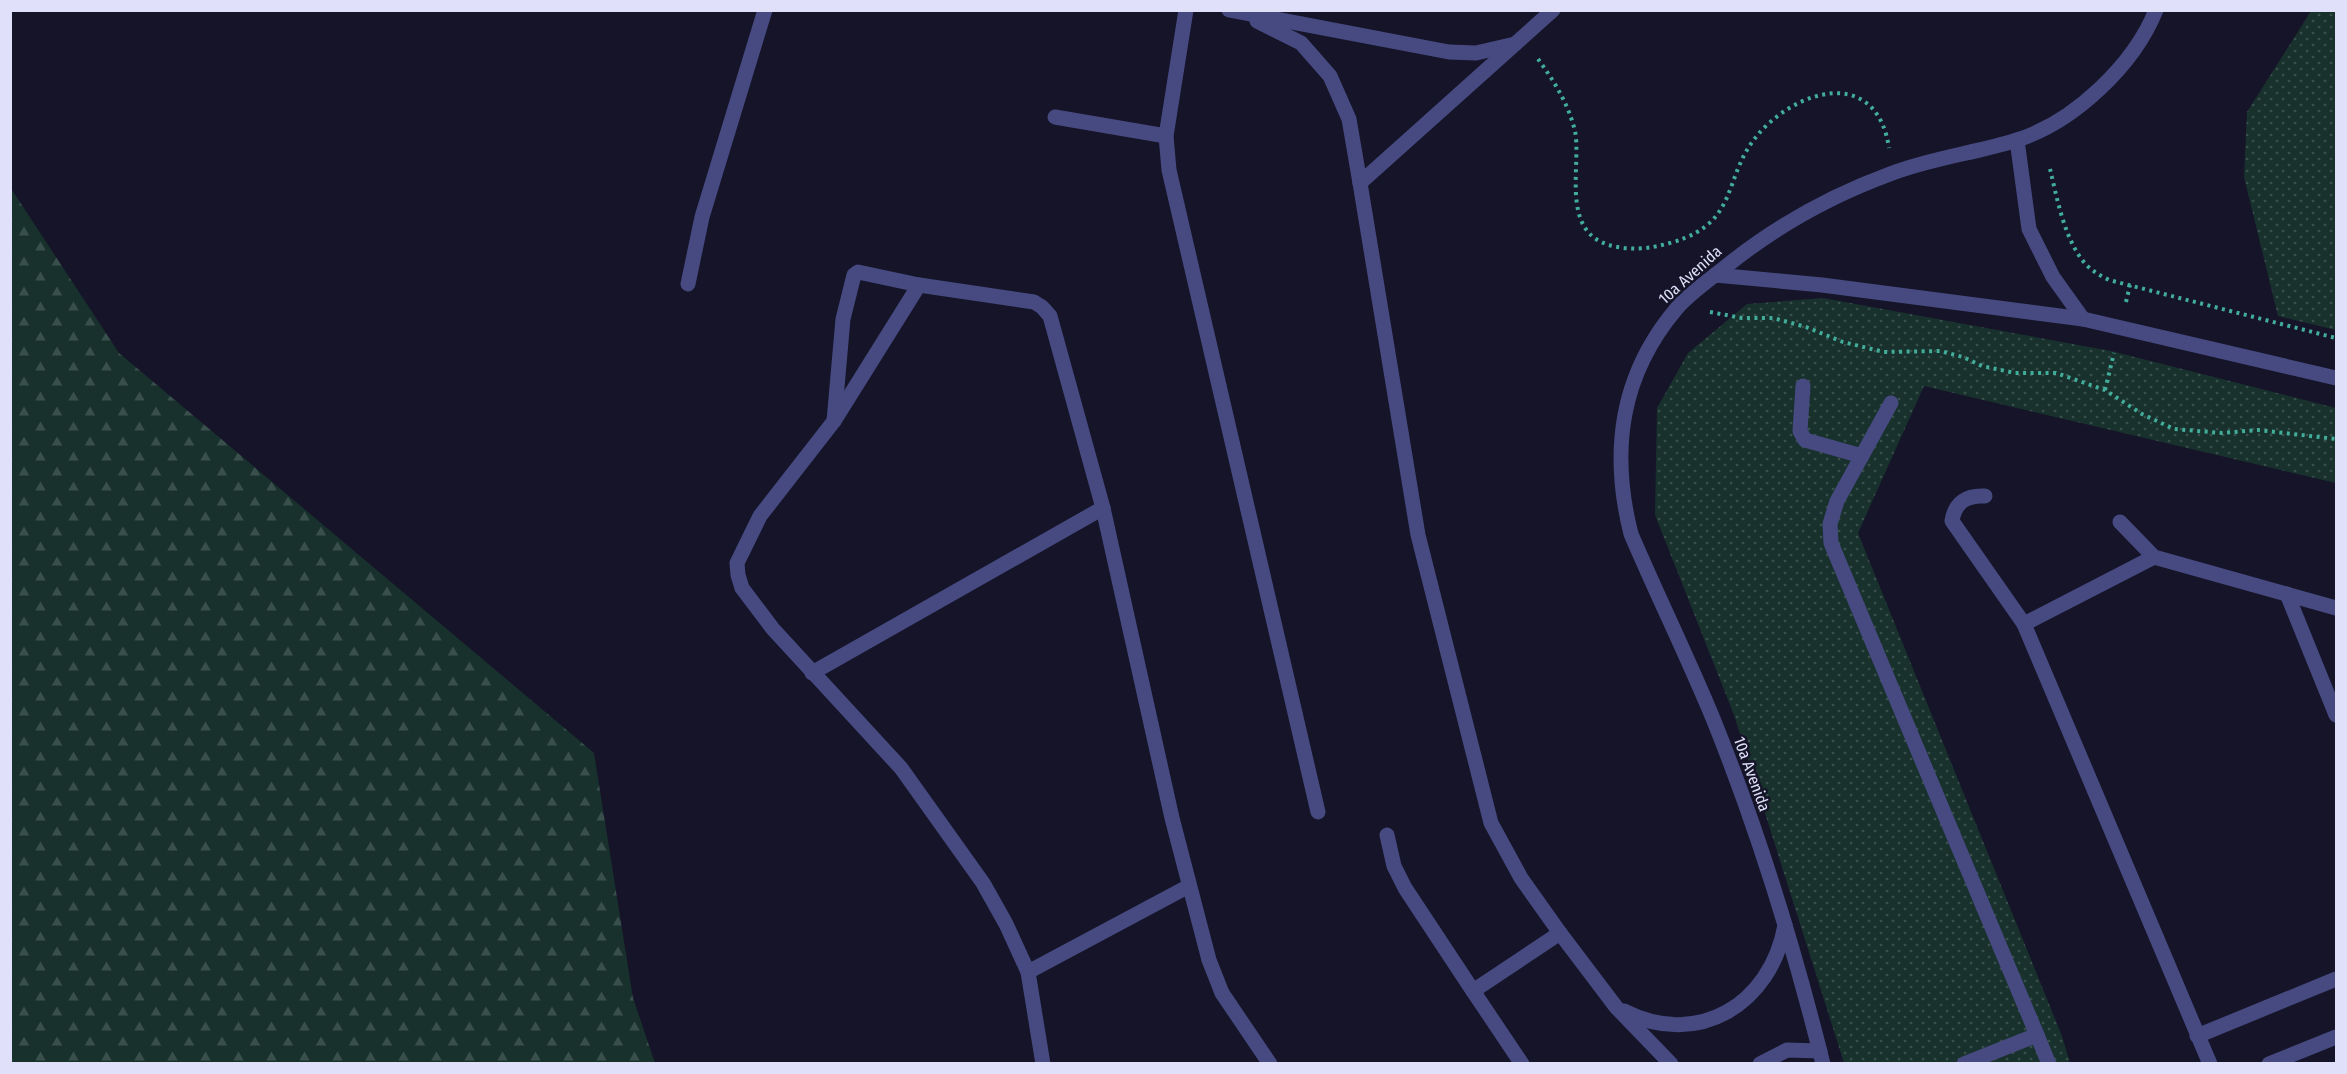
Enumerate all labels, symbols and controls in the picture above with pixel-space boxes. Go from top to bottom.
street label: 10a Avenida [1654,242,1726,308]
street label: 10a Avenida [1730,734,1774,814]

